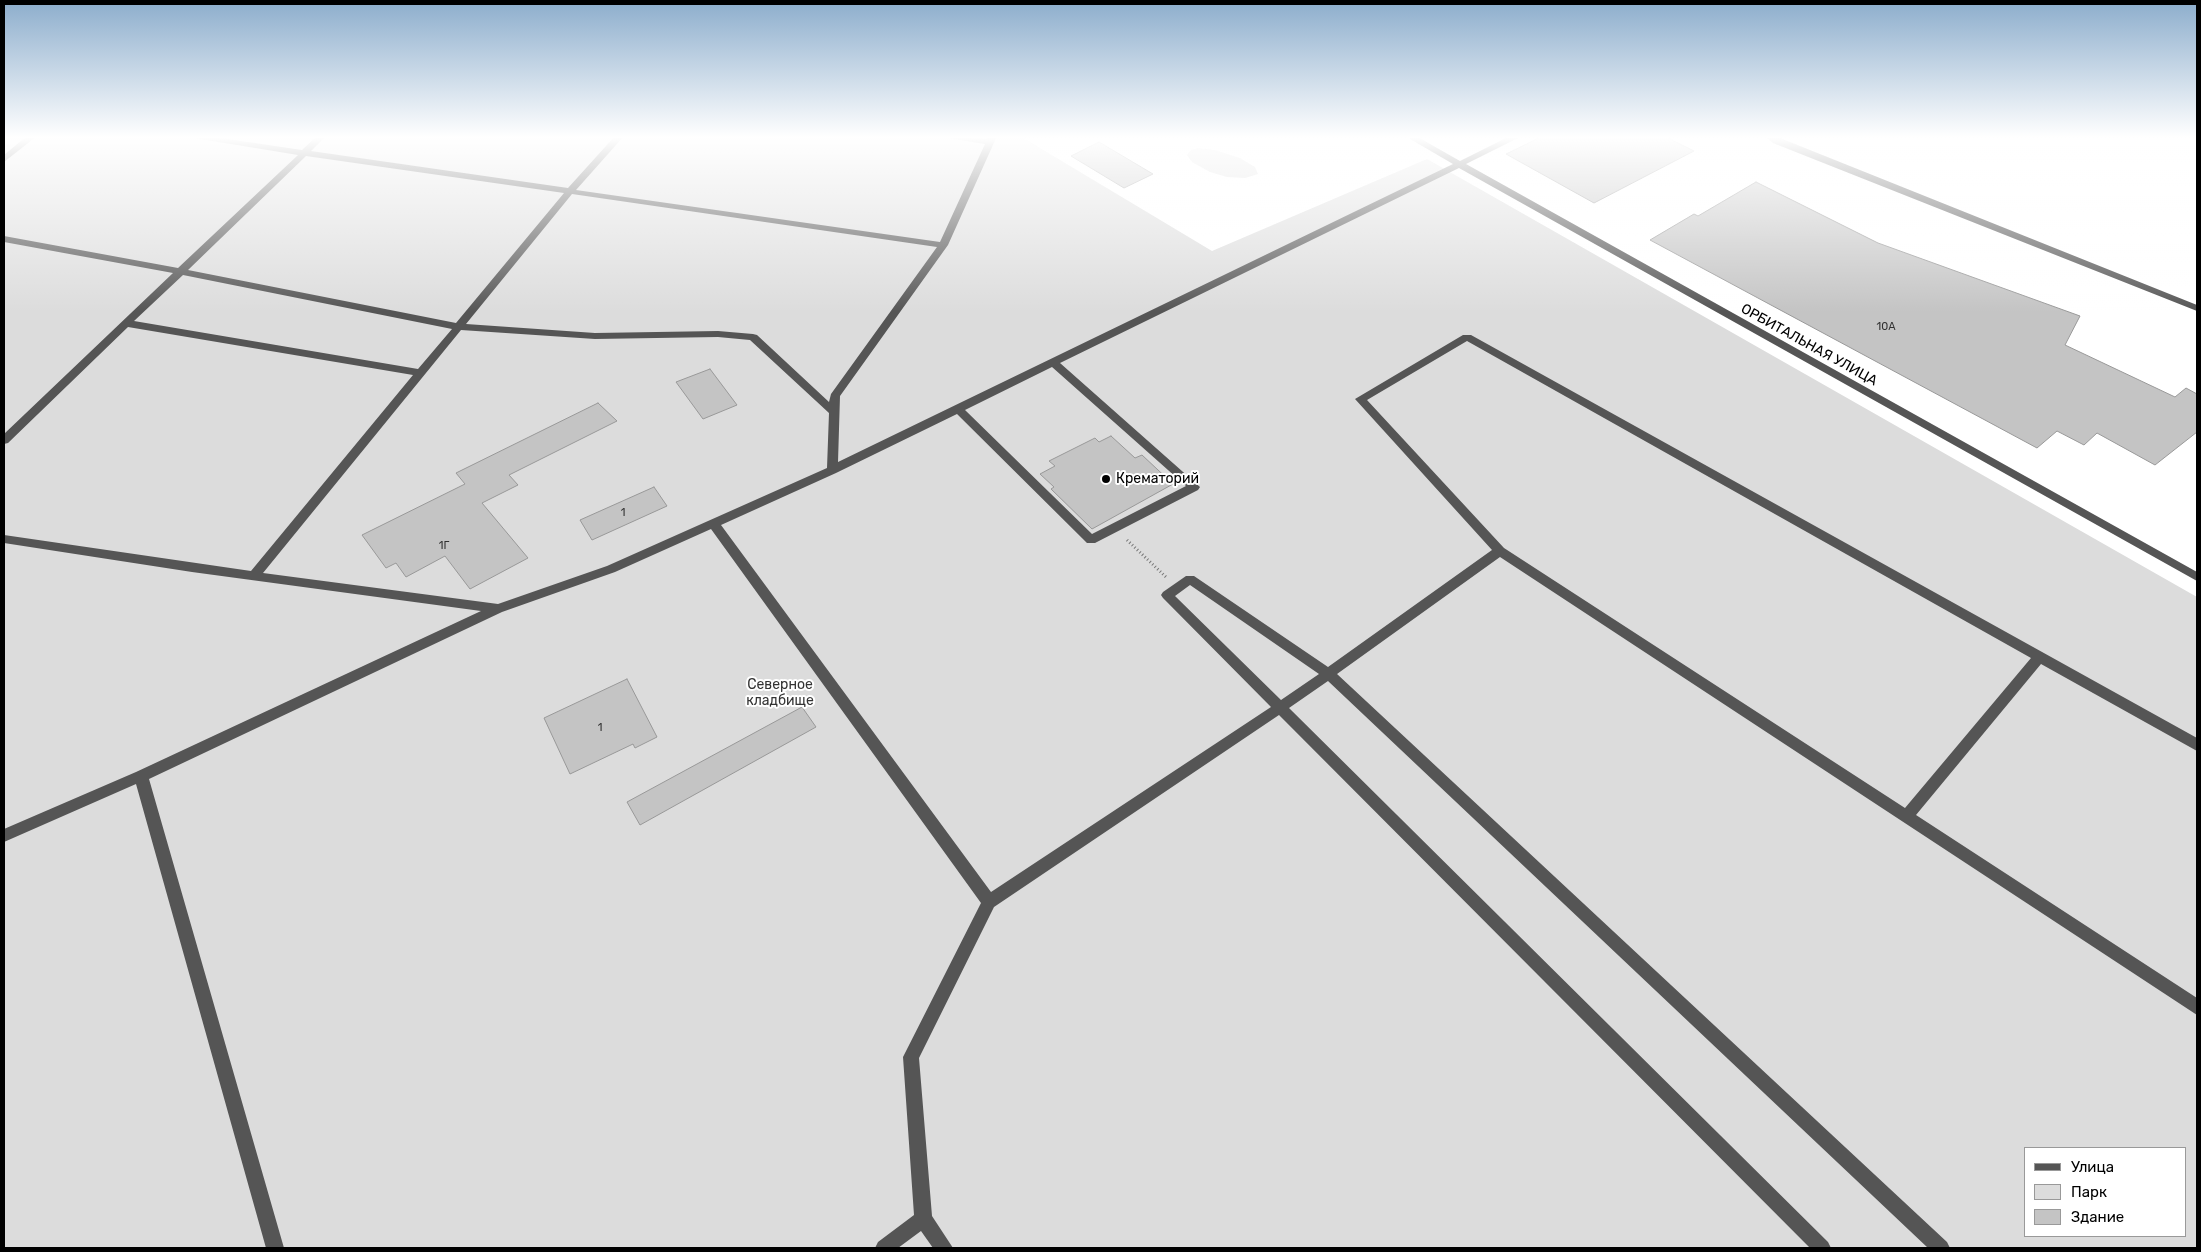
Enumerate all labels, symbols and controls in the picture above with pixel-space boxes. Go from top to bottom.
street label: ОРБИТАЛЬНАЯ УЛИЦА [1738,300,1880,390]
house number: 10А [1876,320,1896,334]
place label: Крематорий [1116,471,1199,487]
marker: Крематорий [1100,473,1112,485]
house number: 1 [621,506,625,520]
house number: 1Г [439,539,449,553]
park label: Северное кладбище [746,677,814,710]
house number: 1 [598,721,602,735]
legend [2024,1147,2186,1237]
text: Улица [2071,1158,2114,1176]
text: Парк [2071,1183,2107,1201]
text: Здание [2071,1208,2124,1226]

